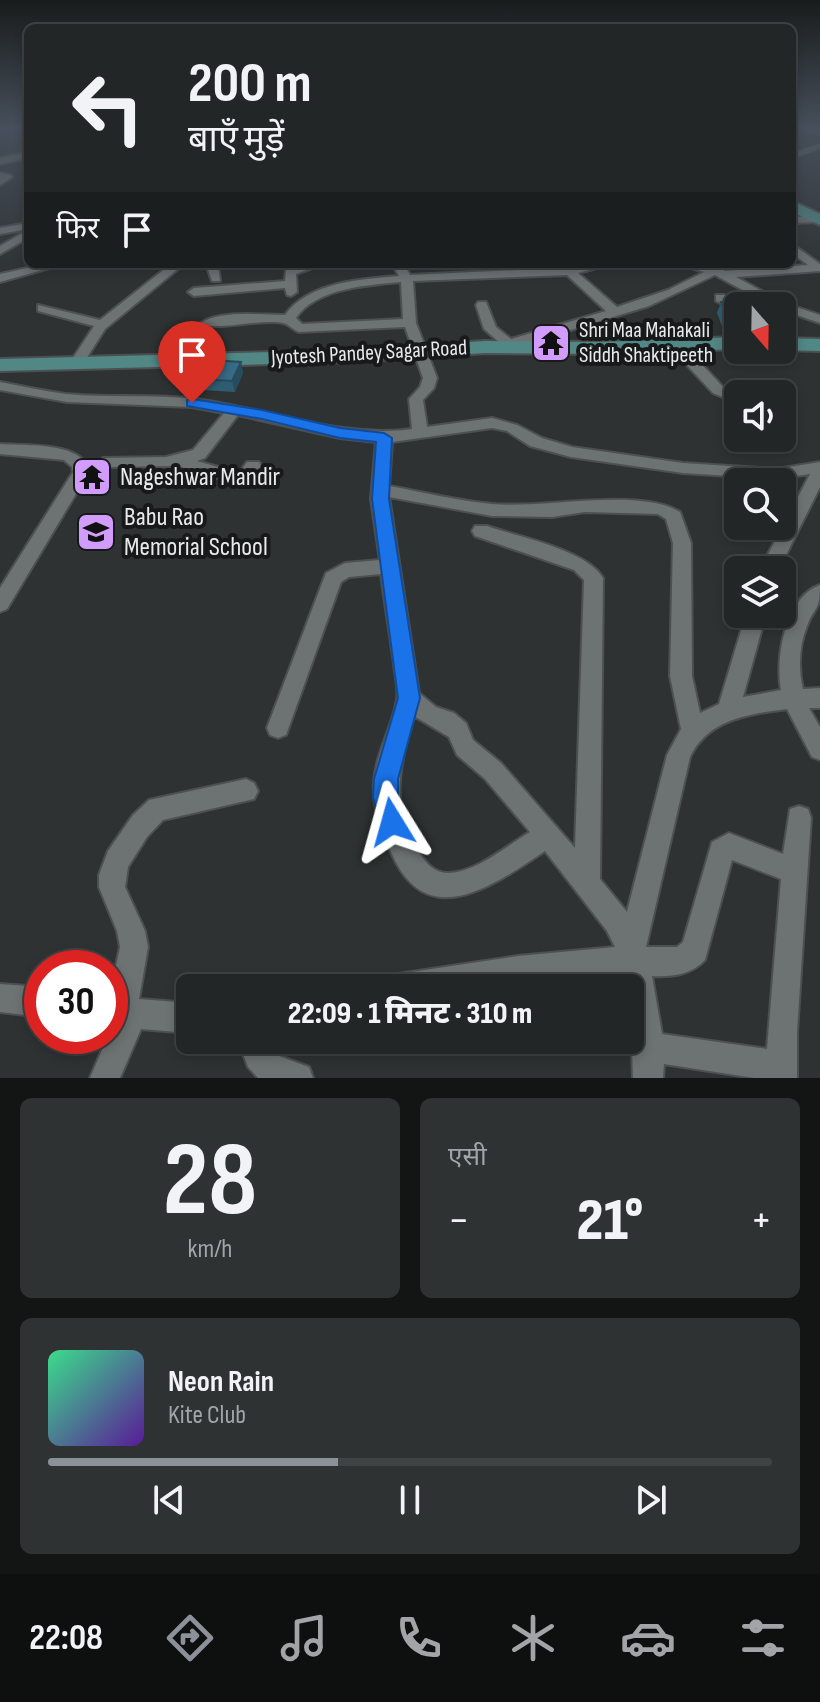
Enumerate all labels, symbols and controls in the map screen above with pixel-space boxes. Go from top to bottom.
text: 200 m [188,51,312,118]
icon: left [56,56,160,160]
text: बाएँ मुड़ें [188,119,284,162]
icon: arrive [115,208,159,252]
text: फिर [56,211,99,247]
north arrow [724,292,796,364]
map controls [724,292,796,628]
place label: Shri Maa Mahakali Siddh Shaktipeeth [579,317,713,369]
pin [158,321,226,403]
temple icon: Shri Maa Mahakali Siddh Shaktipeeth [530,322,572,364]
icon: arrive [170,333,214,377]
street label: Jyotesh Pandey Sagar Road [269,334,468,372]
button: sound [724,380,796,452]
temple icon: Nageshwar Mandir [71,456,113,498]
place label: Nageshwar Mandir [120,462,281,493]
button: search [724,468,796,540]
place label: Babu Rao Memorial School [124,502,268,563]
school or university icon: Babu Rao Memorial School [75,511,117,553]
button: layers [724,556,796,628]
position arrow [350,780,434,864]
speed limit sign: 30 [24,950,128,1054]
text: 22:09 · 1 मिनट · 310 m [288,996,532,1032]
text: 28 [163,1119,257,1244]
text: एसी [448,1142,487,1173]
text: 21° [577,1185,643,1257]
text: − [448,1194,470,1247]
text: + [750,1194,772,1247]
text: km/h [188,1234,232,1265]
text: Neon Rain [168,1364,274,1400]
text: Kite Club [168,1400,246,1431]
icon: previous [147,1478,191,1522]
icon: pause [388,1478,432,1522]
icon: next [629,1478,673,1522]
icon: directions [162,1610,218,1666]
icon: music [276,1610,332,1666]
icon: phone [391,1610,447,1666]
icon: climate [505,1610,561,1666]
icon: car [620,1610,676,1666]
icon: filters [735,1610,791,1666]
text: 22:08 [29,1617,103,1660]

